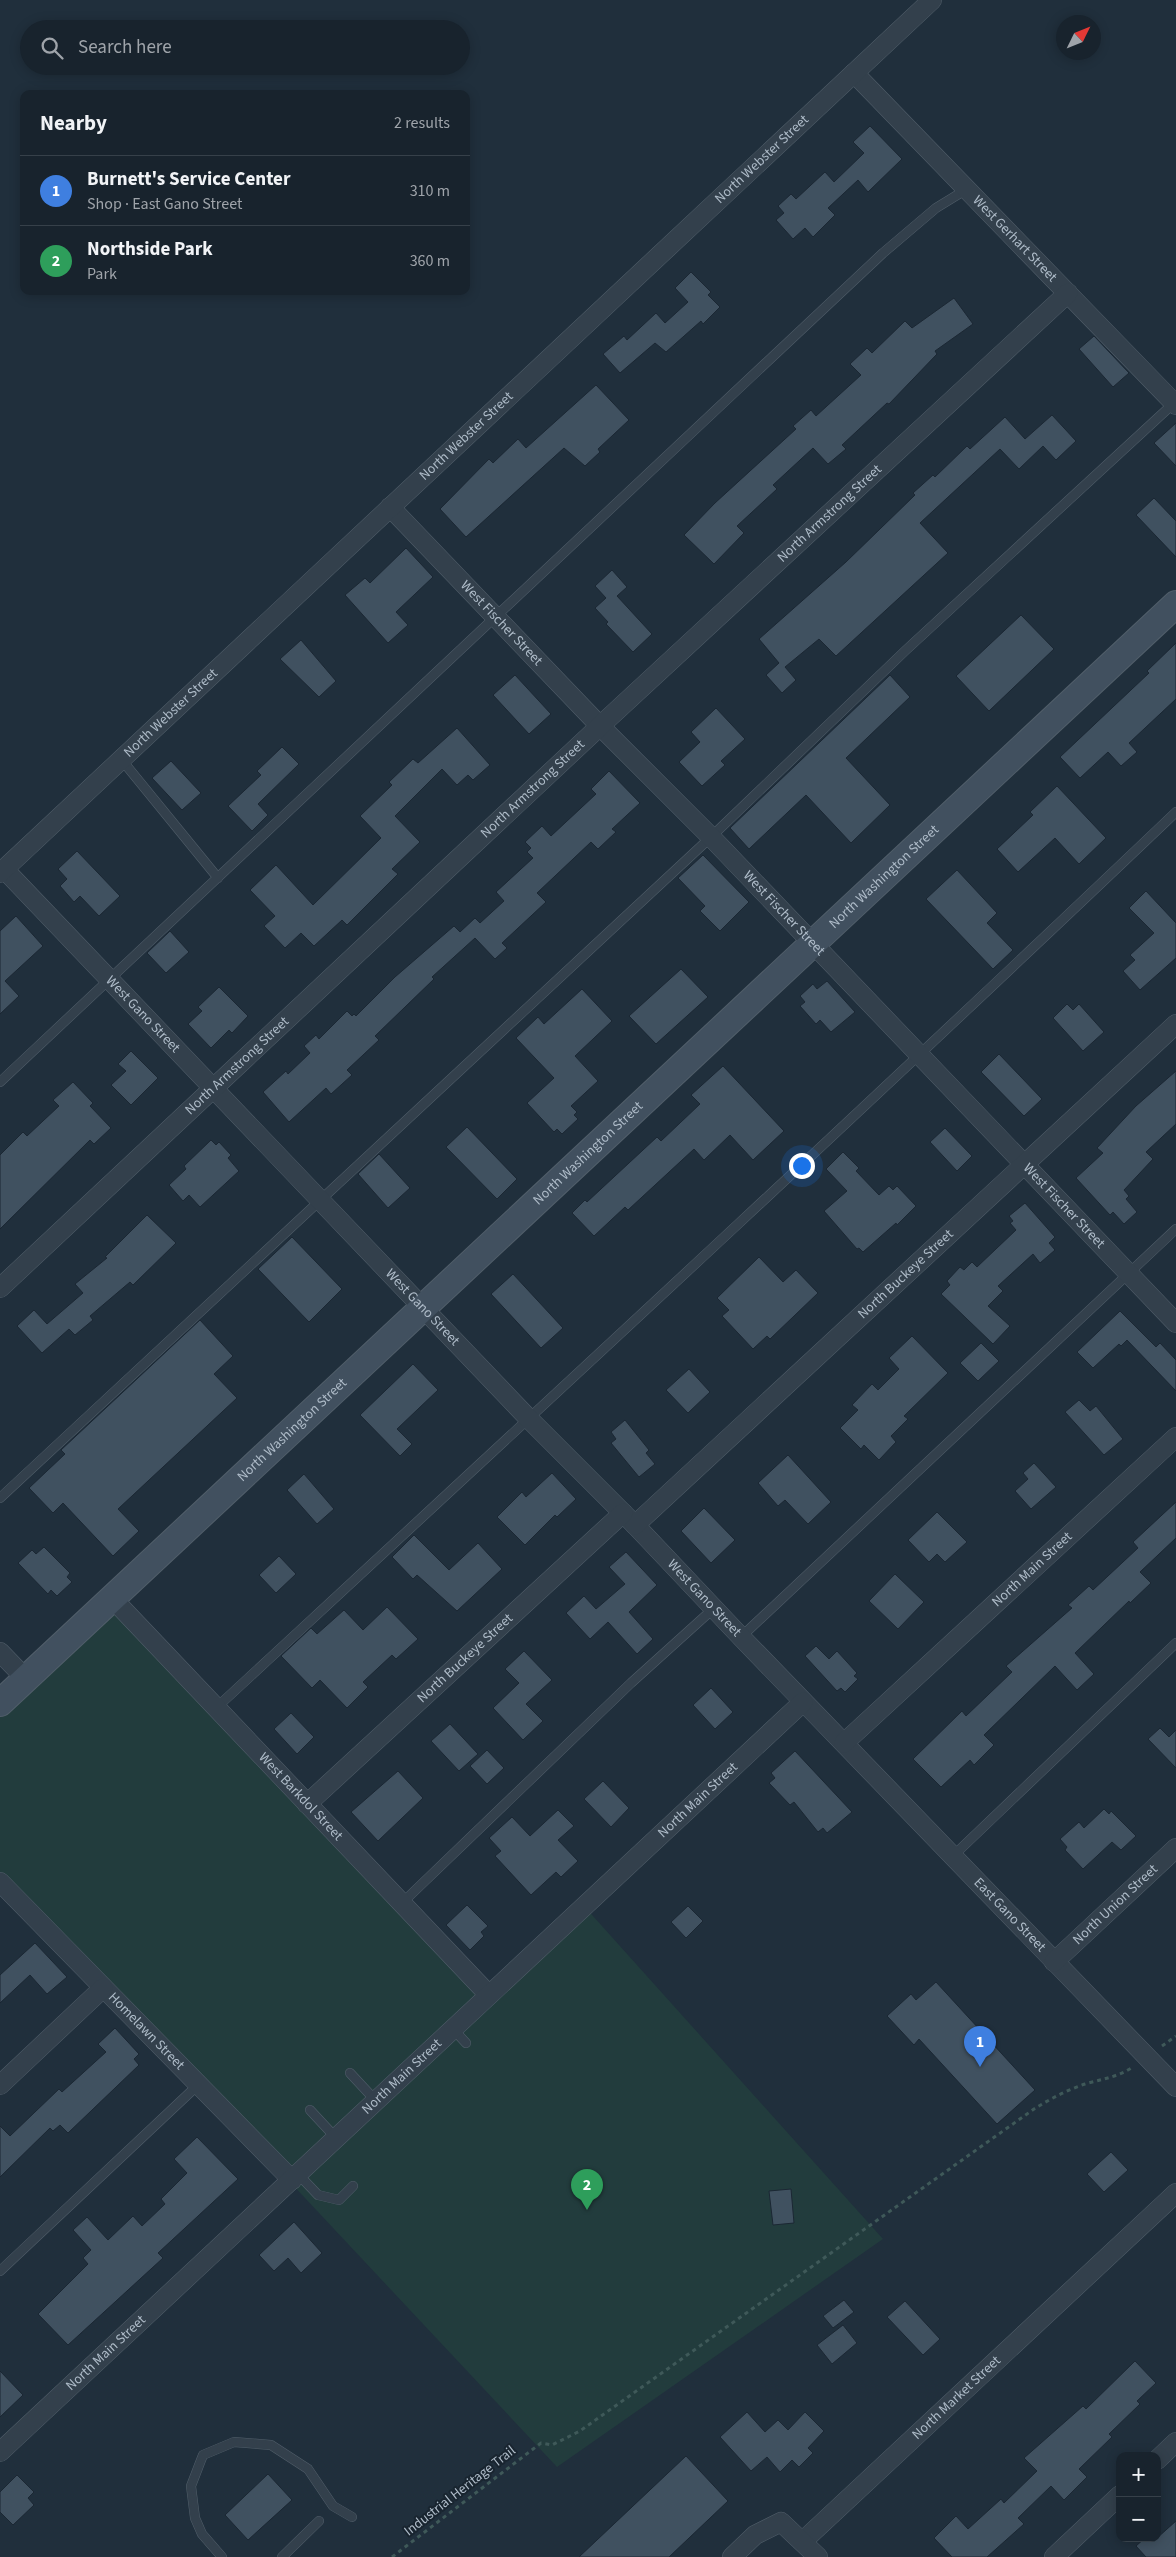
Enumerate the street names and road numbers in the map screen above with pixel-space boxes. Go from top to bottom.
street label: North Webster Street [710,110,814,208]
street label: West Gerhart Street [968,191,1062,287]
street label: North Webster Street [415,387,518,485]
street label: North Armstrong Street [773,460,887,567]
street label: West Fischer Street [456,576,547,670]
street label: North Webster Street [119,664,222,762]
street label: North Armstrong Street [476,735,589,843]
street label: North Washington Street [825,820,944,933]
street label: West Fischer Street [738,866,830,961]
street label: West Gano Street [101,971,185,1058]
street label: North Armstrong Street [181,1012,294,1120]
street label: North Washington Street [529,1097,648,1210]
street label: West Fischer Street [1018,1159,1110,1253]
street label: North Buckeye Street [853,1225,958,1324]
street label: West Gano Street [381,1264,464,1351]
street label: North Washington Street [233,1373,352,1486]
street label: North Main Street [988,1527,1077,1612]
street label: West Gano Street [663,1555,746,1642]
street label: North Buckeye Street [413,1609,518,1708]
street label: West Barkdol Street [254,1748,348,1845]
street label: North Main Street [653,1758,743,1843]
street label: North Union Street [1068,1860,1163,1950]
street label: East Gano Street [969,1873,1051,1957]
street label: Homelawn Street [104,1988,189,2075]
street label: North Main Street [357,2034,447,2119]
street label: North Main Street [62,2310,151,2395]
street label: North Market Street [908,2351,1006,2444]
street label: Industrial Heritage Trail [400,2441,520,2541]

